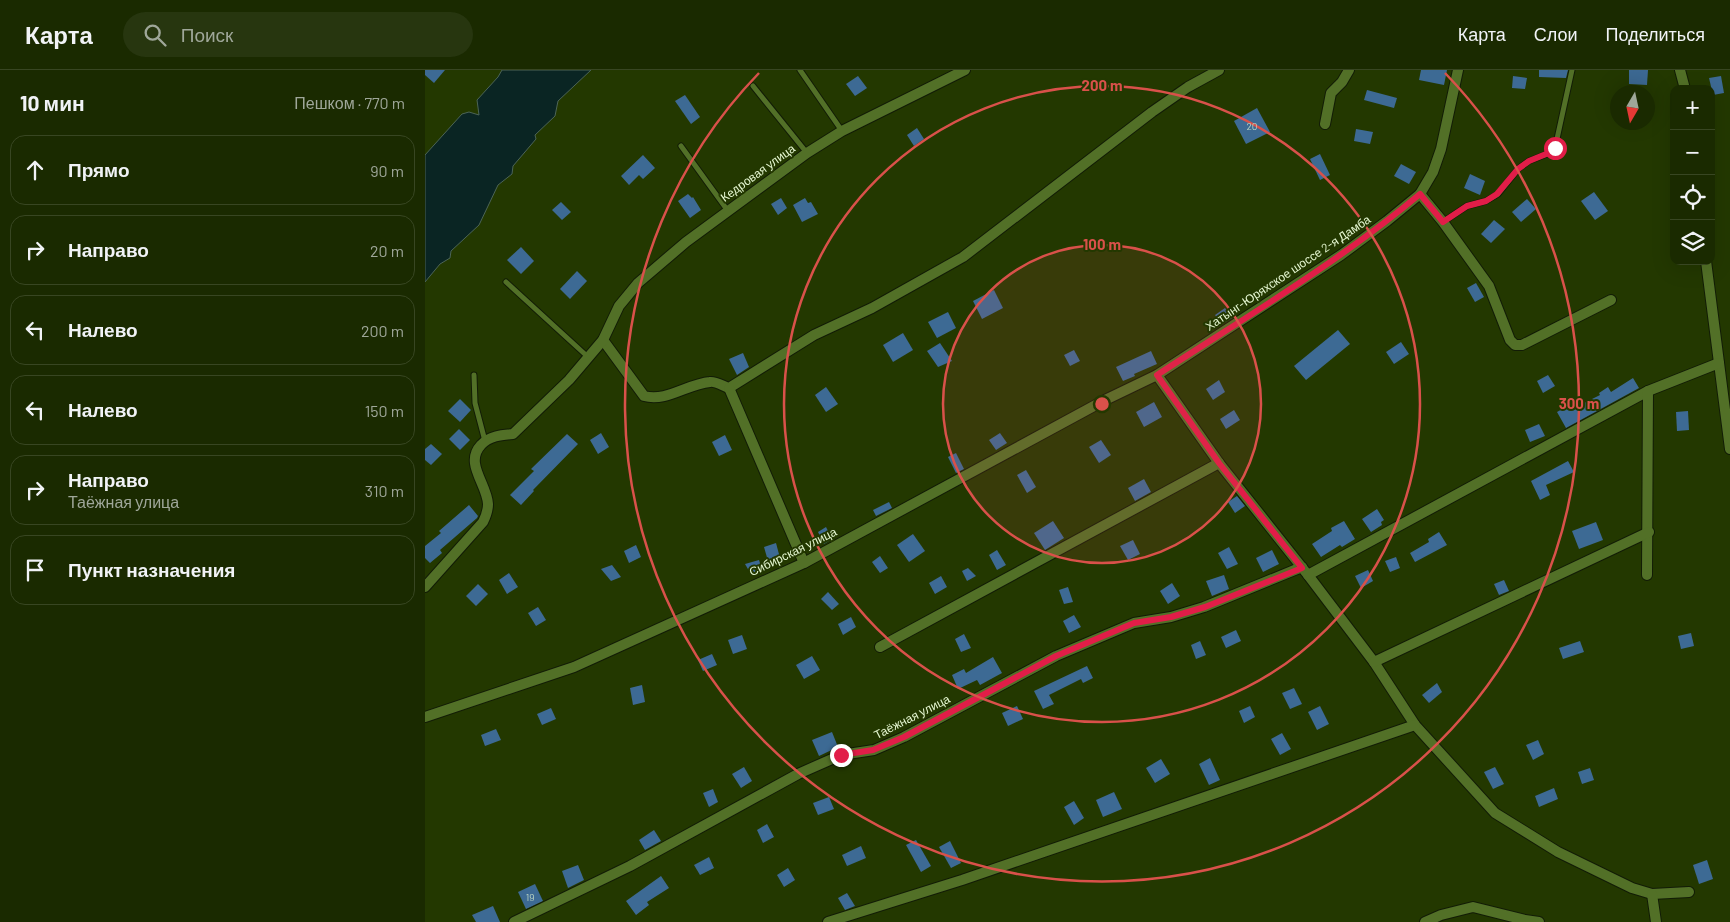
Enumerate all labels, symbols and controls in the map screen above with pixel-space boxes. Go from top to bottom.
search box [123,12,473,57]
text: Карта [25,20,93,49]
icon: search [141,21,169,49]
text: Поиск [181,23,233,46]
text: Карта [1458,23,1506,45]
text: Слои [1534,23,1578,45]
text: Поделиться [1606,23,1705,45]
text: 200 m [1081,76,1123,94]
north arrow [1610,85,1655,130]
map controls [1670,85,1715,265]
button: + [1670,85,1715,130]
text: 10 мин [20,90,85,115]
text: Пешком · 770 m [294,93,405,112]
house number: 20 [1246,120,1258,132]
button: − [1670,130,1715,175]
route start [1544,137,1567,160]
street label: Кедровая улица [717,140,798,205]
icon: ahead [21,156,49,184]
text: Прямо [68,158,130,181]
text: 90 m [370,161,404,180]
button: locate [1670,175,1715,220]
street label: Хатынг-Юряхское шоссе 2-я Дамба [1202,211,1373,334]
button: layers [1670,220,1715,265]
text: 100 m [1083,235,1121,253]
icon: right [21,236,49,264]
text: Направо [68,238,149,261]
text: 20 m [370,241,404,260]
icon: left [21,316,49,344]
text: Налево [68,318,138,341]
text: 200 m [361,321,404,340]
text: 300 m [1559,394,1599,412]
centre of rings [1093,395,1111,413]
icon: left [21,396,49,424]
text: Налево [68,398,138,421]
text: 150 m [365,401,404,420]
text: Направо [68,468,149,491]
icon: right [21,476,49,504]
text: 310 m [365,481,404,500]
text: Таёжная улица [68,492,179,511]
street label: Сибирская улица [746,524,839,579]
icon: arrive [21,556,49,584]
text: Пункт назначения [68,558,235,581]
street label: Таёжная улица [871,691,953,742]
route end [830,744,853,767]
house number: 19 [526,891,534,903]

